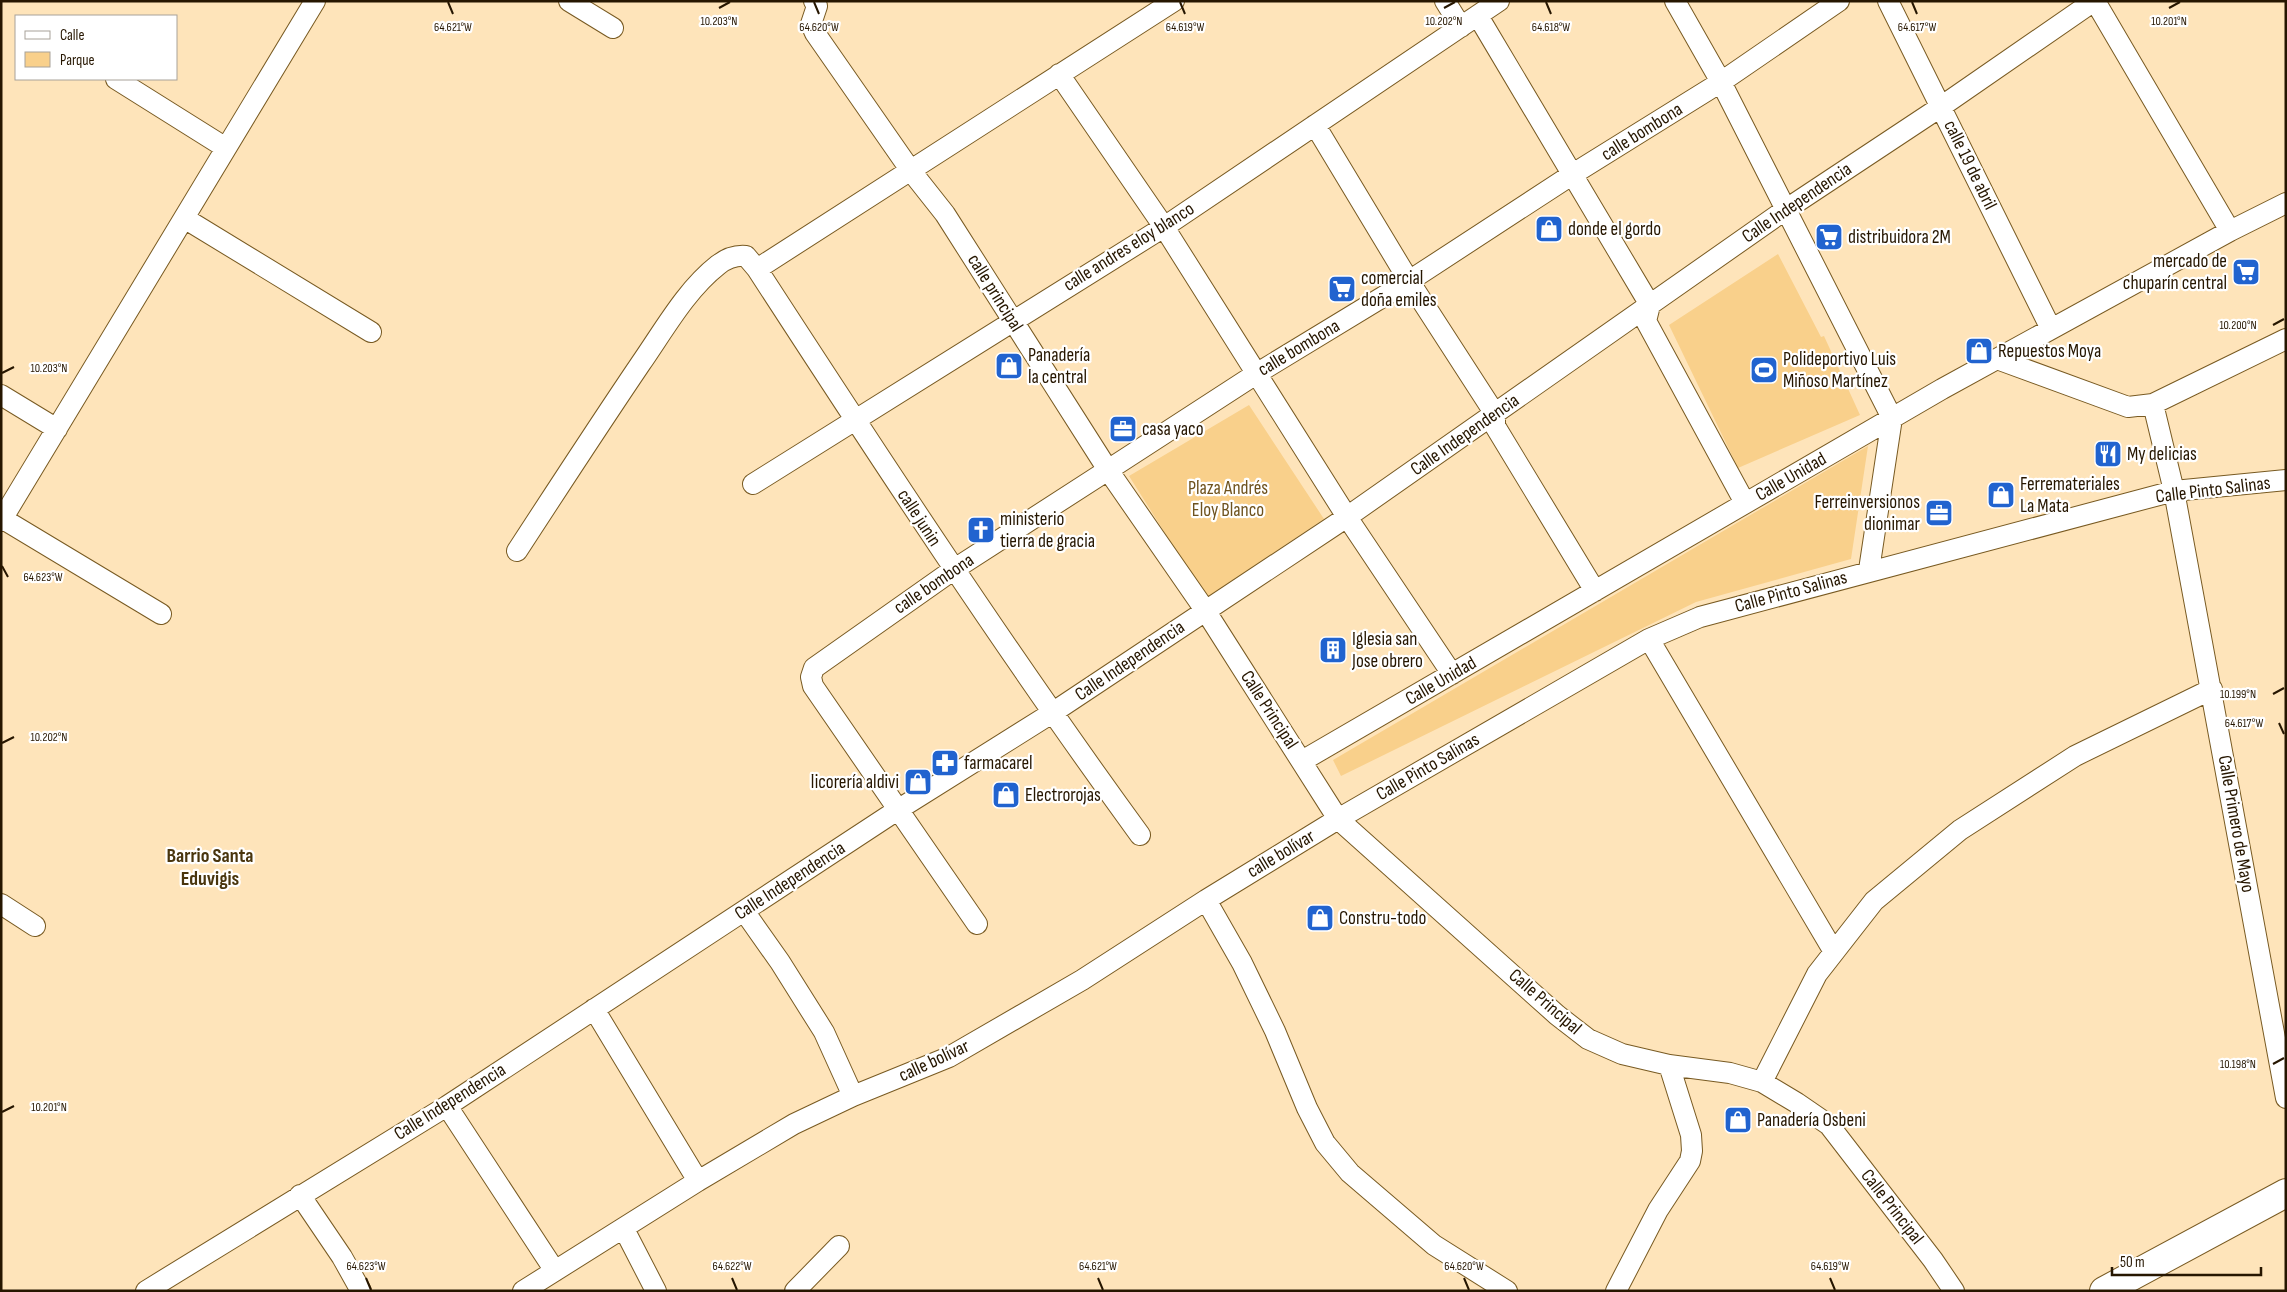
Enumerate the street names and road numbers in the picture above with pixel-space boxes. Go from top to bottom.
street label: calle bombona [1597,98,1687,166]
street label: calle 19 de abril [1938,116,2002,214]
street label: Calle Independencia [1738,158,1856,248]
street label: calle andres eloy blanco [1059,198,1199,296]
street label: calle principal [962,250,1028,336]
street label: calle bombona [1254,315,1344,381]
street label: Calle Independencia [1406,389,1524,481]
street label: Calle Unidad [1751,447,1831,507]
street label: Calle Pinto Salinas [2154,472,2272,508]
street label: calle junin [892,485,946,551]
street label: calle bombona [890,549,978,619]
street label: Calle Pinto Salinas [1732,566,1850,618]
street label: Calle Independencia [1071,616,1189,706]
street label: Calle Unidad [1401,651,1481,711]
street label: Calle Principal [1235,666,1303,754]
street label: Calle Pinto Salinas [1372,728,1484,806]
street label: Calle Primero de Mayo [2213,754,2259,894]
street label: calle bolívar [1243,825,1320,883]
street label: Calle Independencia [730,837,850,925]
street label: Calle Principal [1504,964,1586,1040]
street label: calle bolívar [895,1034,973,1087]
street label: Calle Independencia [390,1059,510,1145]
street label: Calle Principal [1856,1165,1928,1249]

